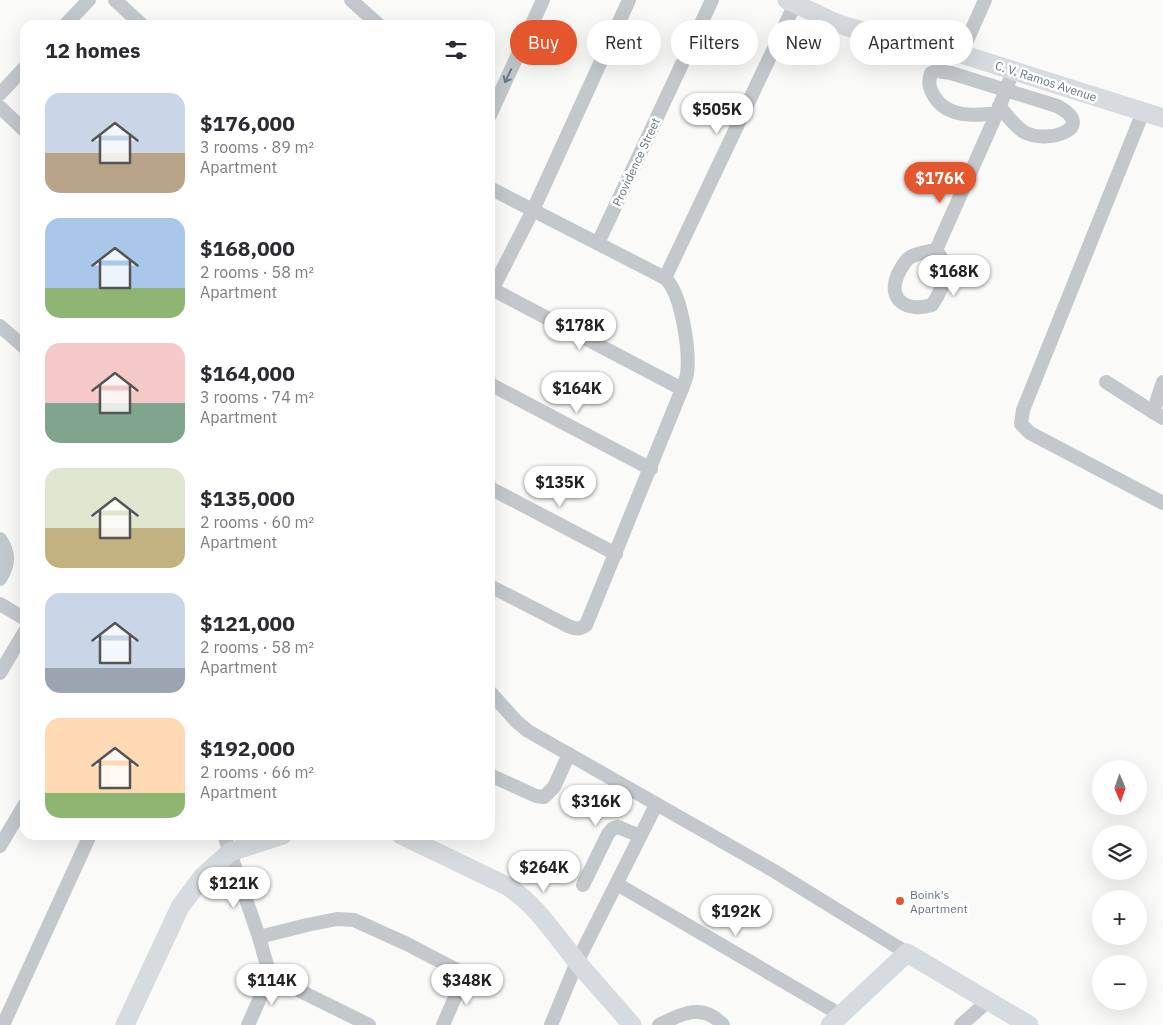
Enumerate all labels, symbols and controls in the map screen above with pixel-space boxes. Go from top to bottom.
chip: Buy [510,20,577,65]
chip: Rent [587,20,661,65]
chip: Filters [671,20,758,65]
chip: New [768,20,840,65]
chip: Apartment [850,20,973,65]
text: 12 homes [45,36,141,64]
icon: filters [442,36,470,64]
street label: C. V. Ramos Avenue [993,57,1099,105]
one-way arrow [503,68,512,83]
pin: $505K [682,92,752,135]
text: $505K [692,99,742,119]
text: $176,000 [200,109,295,137]
icon: home [85,113,145,173]
street label: Providence Street [609,115,663,209]
text: 3 rooms · 89 m² [200,137,314,157]
text: Apartment [200,157,277,177]
pin: $176K [905,162,975,204]
text: $176K [915,168,965,188]
text: $168,000 [200,234,295,262]
icon: home [85,238,145,298]
pin: $168K [919,254,989,297]
text: $168K [929,261,979,281]
text: 2 rooms · 58 m² [200,262,314,282]
text: Apartment [200,282,277,302]
pin: $178K [545,308,615,351]
text: $178K [555,315,605,335]
text: $164,000 [200,359,295,387]
icon: home [85,363,145,423]
pin: $164K [542,372,612,414]
text: $164K [552,378,602,398]
text: 3 rooms · 74 m² [200,387,314,407]
text: Apartment [200,407,277,427]
pin: $135K [525,466,595,508]
text: $135K [535,472,585,492]
text: $135,000 [200,484,295,512]
icon: home [85,488,145,548]
text: 2 rooms · 60 m² [200,512,314,532]
text: Apartment [200,532,277,552]
text: $121,000 [200,609,295,637]
icon: home [85,613,145,673]
text: 2 rooms · 58 m² [200,637,314,657]
text: Apartment [200,657,277,677]
text: $192,000 [200,734,295,762]
icon: home [85,738,145,798]
north arrow [1092,760,1148,815]
map controls [1092,760,1147,1010]
text: 2 rooms · 66 m² [200,762,314,782]
text: Apartment [200,782,277,802]
pin: $316K [561,784,631,827]
text: $316K [571,791,621,811]
button: layers [1092,825,1147,880]
pin: $264K [509,850,579,893]
text: $264K [519,857,569,877]
pin: $121K [199,866,269,909]
text: $121K [209,873,259,893]
place label: Boink's Apartment [910,887,968,916]
button: + [1092,890,1147,945]
pin: $192K [701,894,771,937]
marker: Boink's Apartment [894,895,906,907]
text: $192K [711,901,761,921]
button: − [1092,955,1147,1010]
pin: $114K [237,964,307,1006]
pin: $348K [432,964,502,1006]
text: $114K [247,970,297,990]
text: $348K [442,970,492,990]

